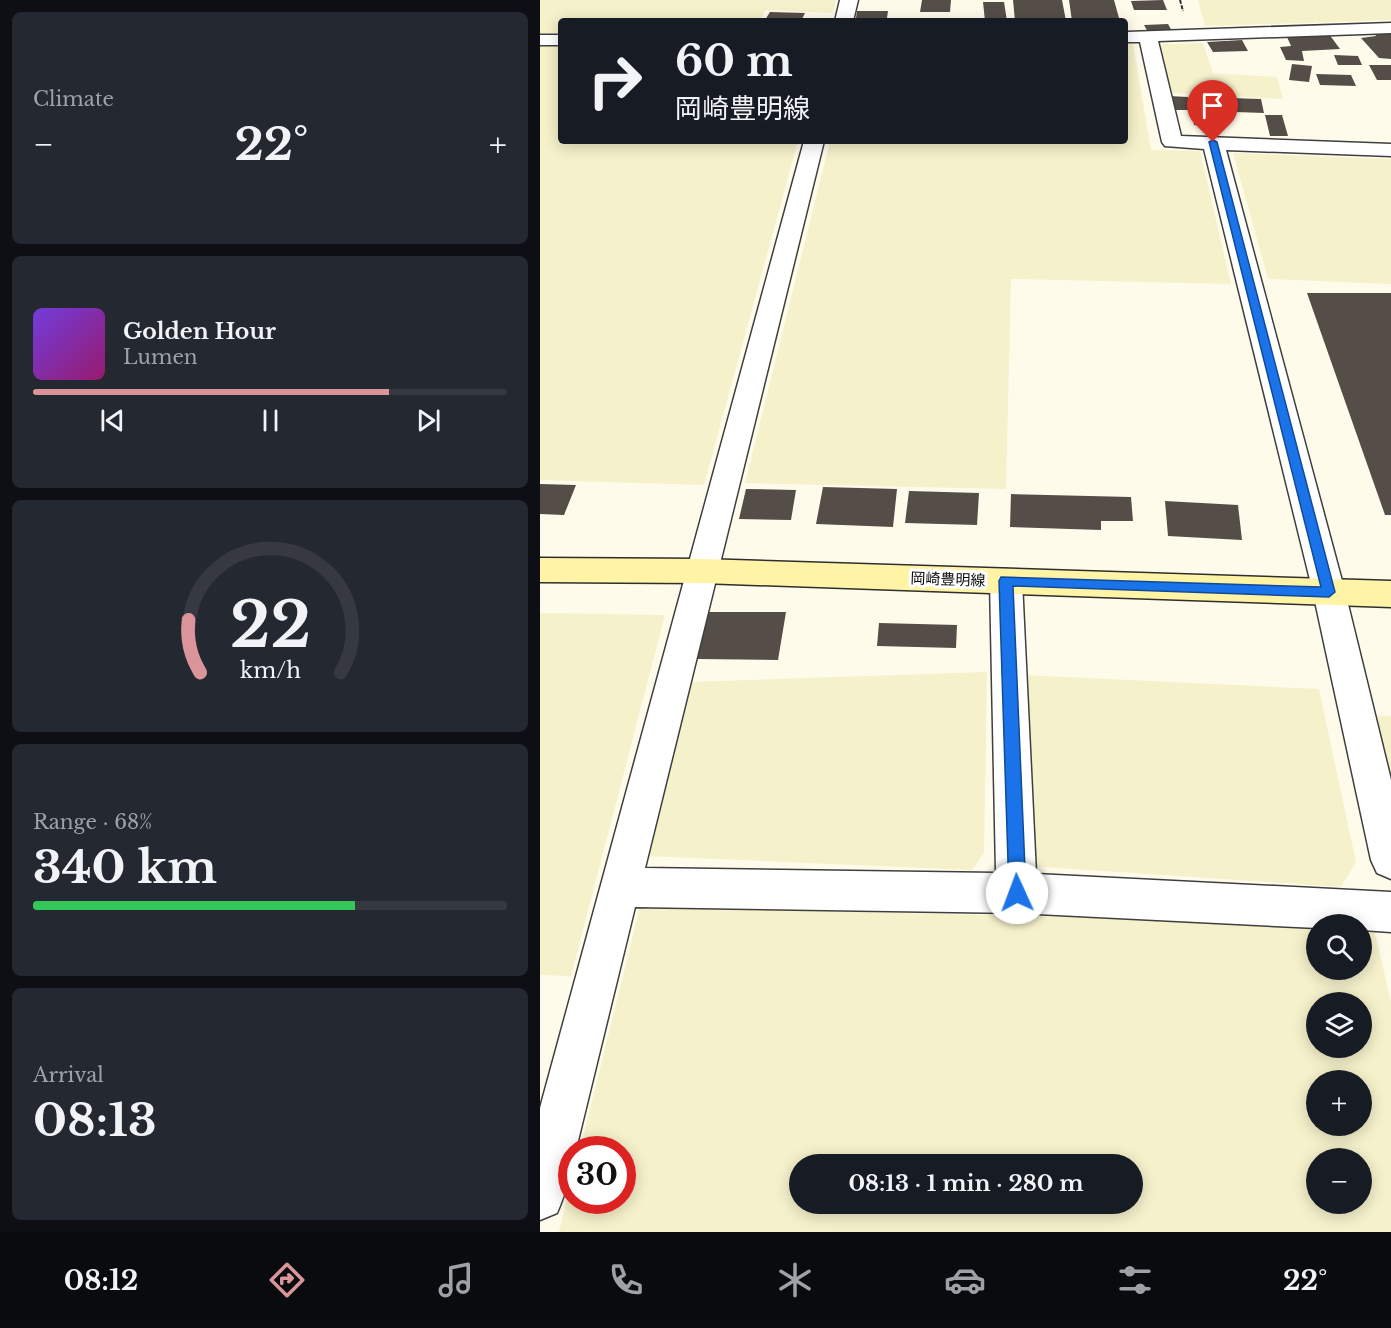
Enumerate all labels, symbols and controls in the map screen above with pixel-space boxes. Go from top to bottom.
text: 60 m [675,35,793,87]
icon: right [576,42,654,120]
pin [1187,80,1238,142]
text: Climate [33,87,114,111]
icon: arrive [1196,89,1229,122]
text: 岡崎豊明線 [675,92,810,125]
text: 22° [235,116,308,172]
text: − [33,124,54,165]
text: + [489,124,507,165]
text: Golden Hour [123,318,276,345]
text: Lumen [123,345,198,369]
icon: previous [96,404,129,437]
icon: pause [254,404,287,437]
icon: next [412,404,445,437]
street label: 岡崎豊明線 [910,568,986,590]
text: 22 [229,586,311,664]
text: km/h [240,657,301,684]
text: Range · 68% [33,810,153,834]
text: 340 km [33,839,217,895]
position arrow [985,861,1049,925]
map controls [1306,914,1372,1214]
button: search [1306,914,1372,980]
button: layers [1306,992,1372,1058]
text: Arrival [33,1063,104,1087]
button: + [1306,1070,1372,1136]
text: 08:13 [33,1092,157,1148]
speed limit sign: 30 [558,1136,636,1214]
button: − [1306,1148,1372,1214]
text: 08:13 · 1 min · 280 m [848,1170,1084,1197]
icon: directions [266,1259,308,1301]
icon: music [435,1259,477,1301]
icon: phone [605,1259,647,1301]
icon: climate [774,1259,816,1301]
icon: car [944,1259,986,1301]
icon: filters [1114,1259,1156,1301]
text: 08:12 [64,1264,138,1297]
text: 22° [1283,1264,1327,1297]

